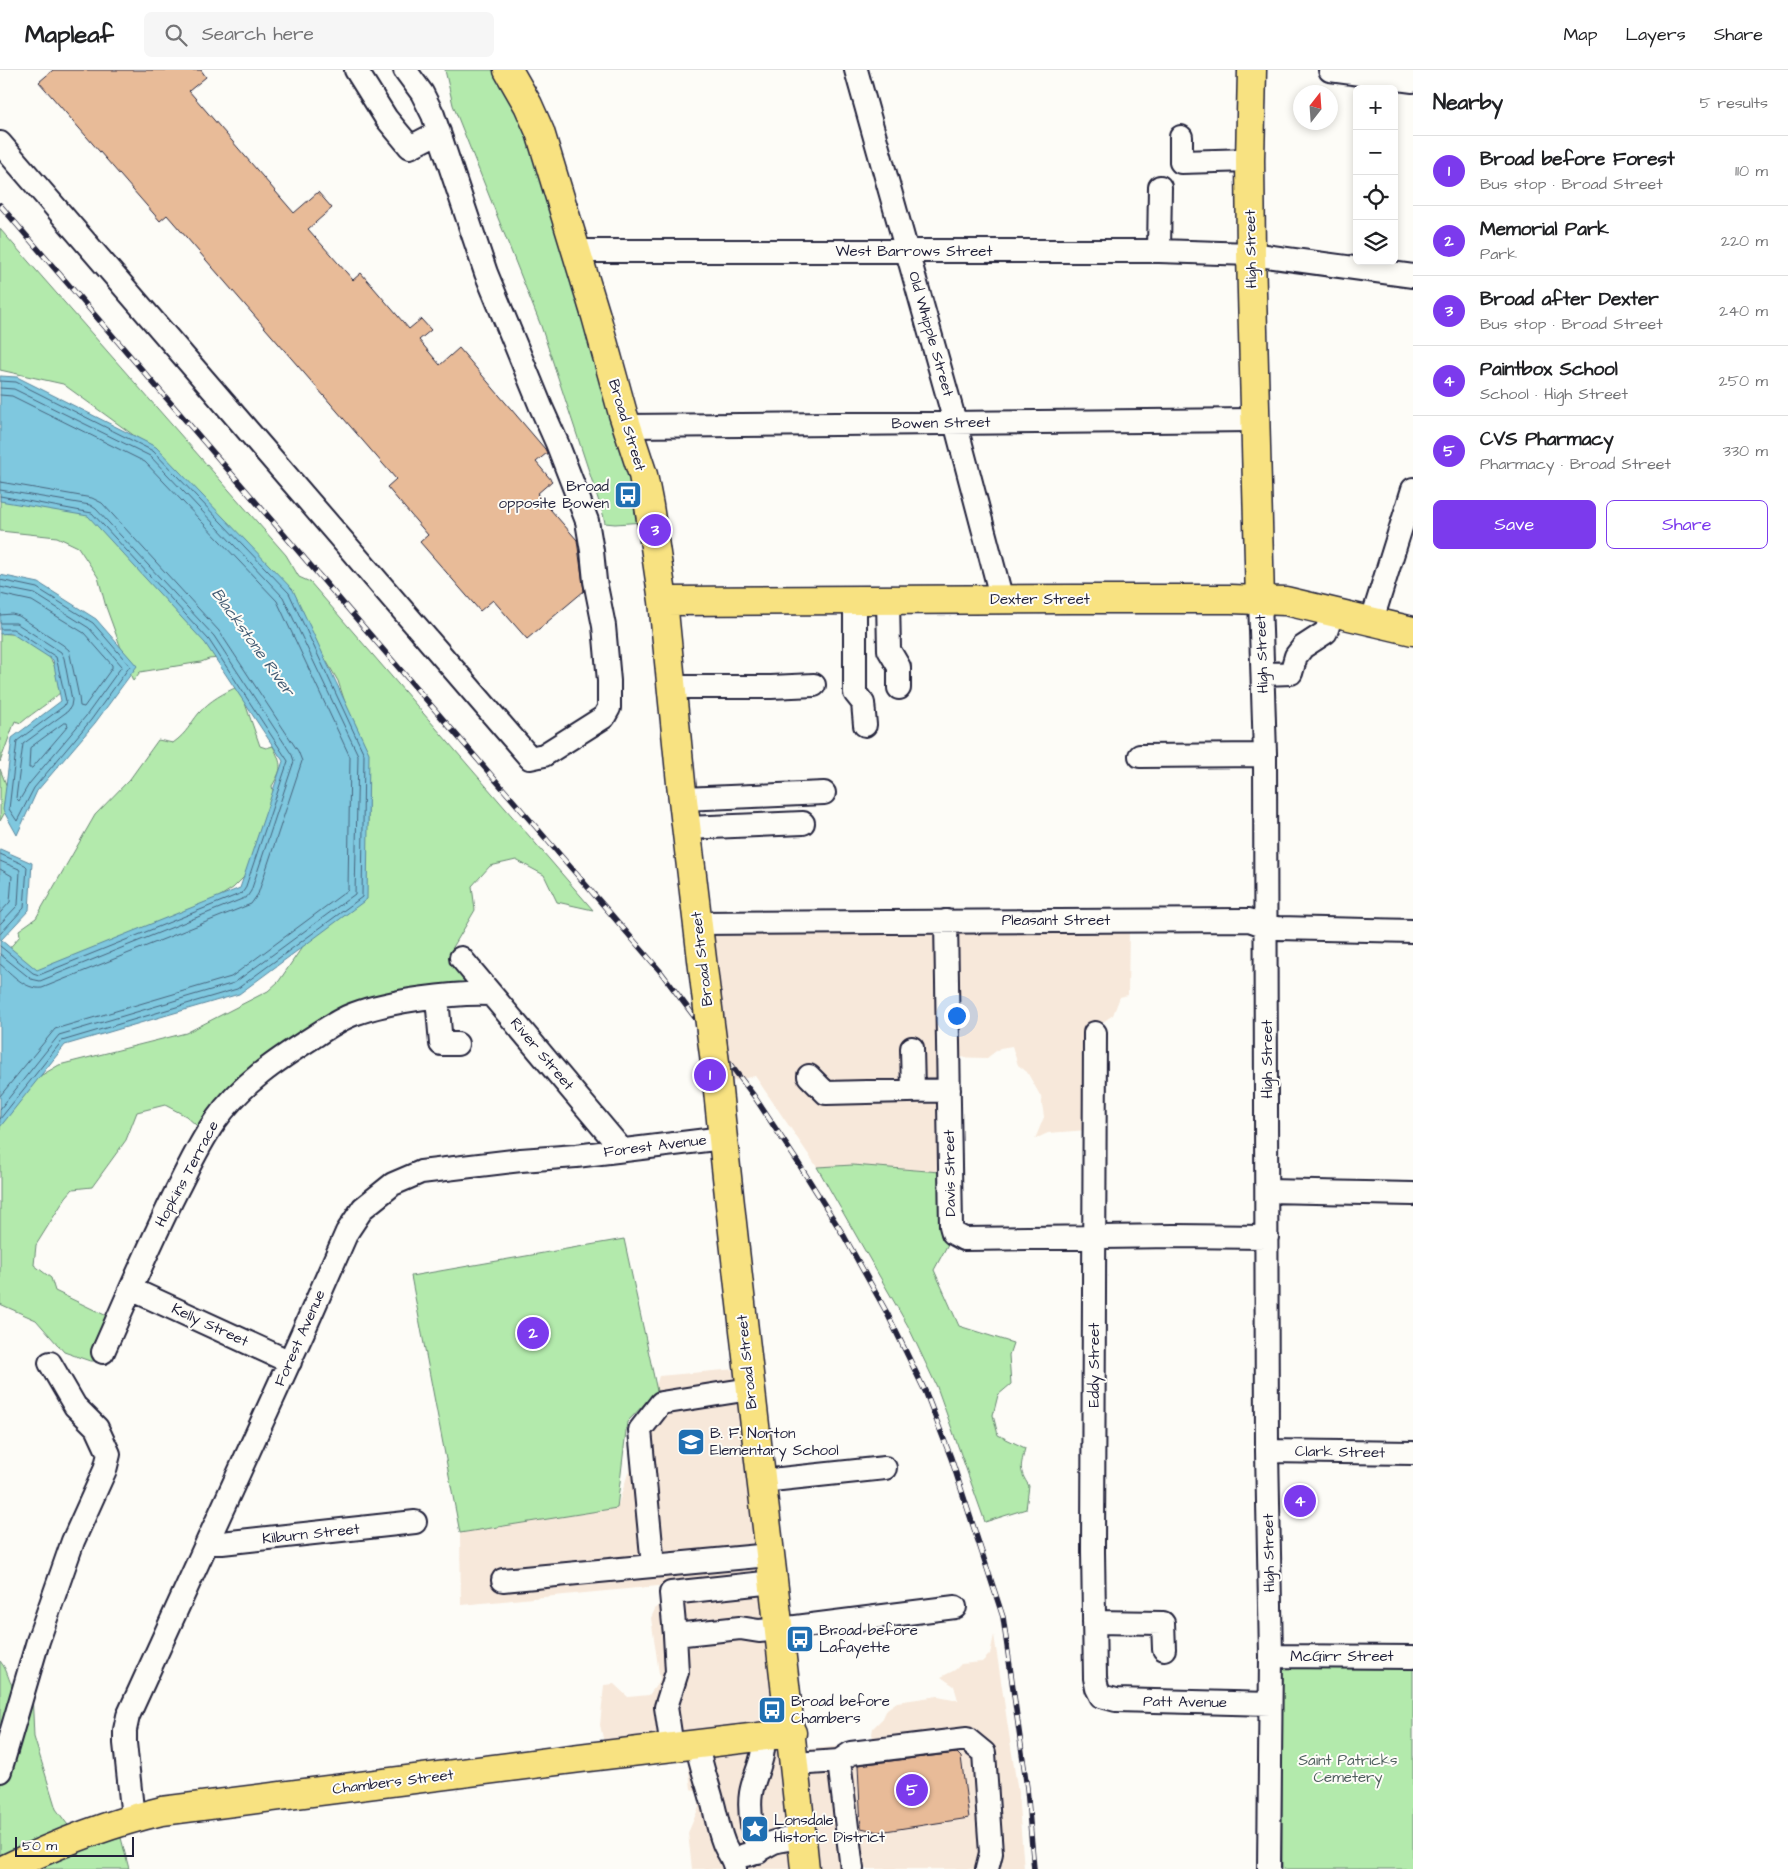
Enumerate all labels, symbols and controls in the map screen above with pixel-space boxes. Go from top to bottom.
search box [144,12,494,57]
text: Mapleaf [25,18,114,52]
icon: search [162,21,190,49]
text: Search here [202,21,314,48]
text: Map [1563,22,1597,47]
text: Layers [1625,22,1686,47]
text: Share [1714,22,1763,47]
north arrow [1293,85,1338,130]
map controls [1353,85,1398,265]
button: + [1353,85,1398,130]
text: Nearby [1433,88,1503,117]
text: 5 results [1700,92,1768,114]
button: − [1353,130,1398,175]
text: Broad before Forest [1480,146,1675,173]
text: 1 [1448,160,1450,182]
text: 110 m [1735,160,1768,182]
text: Bus stop · Broad Street [1480,173,1663,195]
button: locate [1353,175,1398,220]
street label: High Street [1240,209,1263,289]
text: Memorial Park [1480,216,1609,243]
button: layers [1353,220,1398,265]
text: 2 [1444,230,1454,252]
text: 220 m [1721,230,1768,252]
street label: West Barrows Street [835,241,993,262]
text: Park [1480,243,1517,265]
street label: Old Whipple Street [903,269,959,399]
text: Broad after Dexter [1480,286,1659,313]
text: 3 [1445,300,1453,322]
text: 240 m [1719,300,1768,322]
text: Bus stop · Broad Street [1480,313,1663,335]
text: Paintbox School [1480,356,1618,383]
text: 4 [1444,370,1454,392]
text: 250 m [1719,370,1768,392]
street label: Broad Street [603,377,651,473]
text: School · High Street [1480,383,1628,405]
street label: Bowen Street [891,412,991,434]
text: CVS Pharmacy [1480,426,1614,453]
text: 5 [1443,440,1455,462]
text: 330 m [1723,440,1768,462]
text: Pharmacy · Broad Street [1480,453,1671,475]
place label: Broad opposite Bowen [499,476,609,514]
bus stop icon: Broad opposite Bowen [613,480,643,510]
button: Save [1433,500,1596,549]
button: Share [1606,500,1768,549]
pin: 3 [639,511,671,549]
water label: Blackstone River [206,584,301,702]
street label: Dexter Street [990,589,1090,610]
street label: High Street [1250,614,1275,694]
street label: Pleasant Street [1002,910,1110,931]
street label: Broad Street [686,911,718,1007]
your location [944,1003,970,1029]
street label: River Street [505,1013,579,1095]
street label: High Street [1257,1020,1279,1098]
pin: 1 [694,1056,726,1094]
street label: Hopkins Terrace [150,1117,224,1231]
street label: Forest Avenue [602,1129,708,1163]
street label: Davis Street [939,1129,961,1217]
street label: Forest Avenue [269,1286,331,1390]
street label: Kelly Street [168,1298,252,1353]
pin: 2 [517,1314,549,1352]
street label: Broad Street [732,1314,762,1410]
street label: Eddy Street [1084,1323,1106,1407]
place label: B. F. Norton Elementary School [710,1423,839,1462]
school or university icon: B. F. Norton Elementary School [676,1427,706,1457]
street label: Clark Street [1295,1441,1385,1463]
pin: 4 [1284,1482,1316,1520]
street label: High Street [1258,1513,1281,1593]
street label: Kilburn Street [261,1518,361,1550]
place label: Broad before Lafayette [819,1620,918,1659]
bus stop icon: Broad before Lafayette [785,1624,815,1654]
street label: McGirr Street [1290,1646,1394,1667]
place label: Broad before Chambers [791,1691,890,1729]
street label: Patt Avenue [1143,1691,1227,1713]
bus stop icon: Broad before Chambers [757,1695,787,1725]
park label: Saint Patricks Cemetery [1298,1750,1398,1789]
street label: Chambers Street [331,1764,455,1800]
pin: 5 [896,1771,928,1809]
place label: Lonsdale Historic District [774,1810,885,1848]
place icon: Lonsdale Historic District [740,1814,770,1844]
scale bar [15,1834,134,1857]
text: 50 m [22,1836,57,1856]

